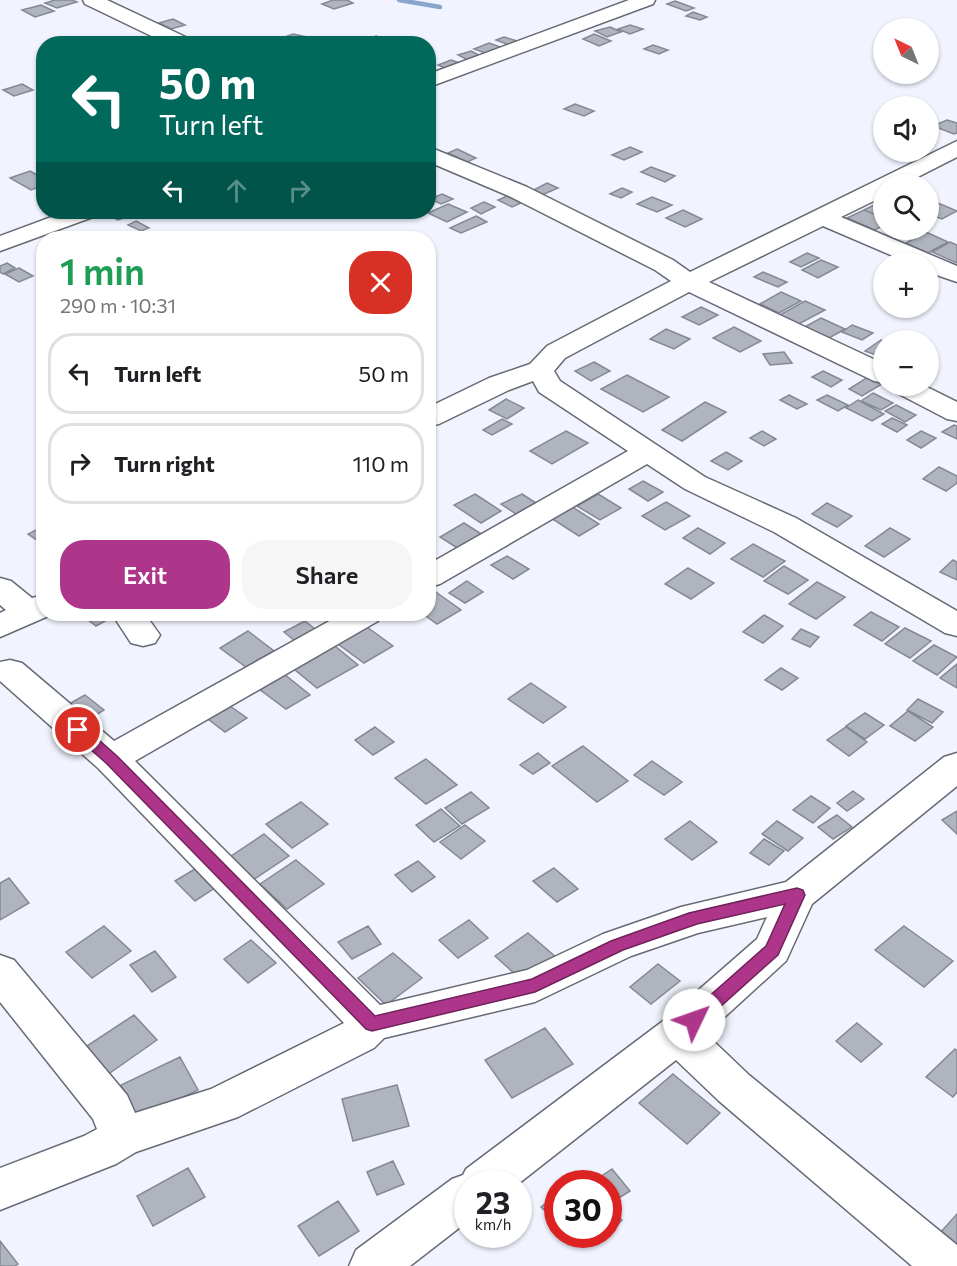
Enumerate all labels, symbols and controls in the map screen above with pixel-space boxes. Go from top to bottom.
north arrow [873,18,939,84]
map controls [873,18,939,396]
text: 50 m [159,56,256,108]
icon: left [60,60,138,138]
button: sound [873,96,939,162]
text: Turn left [159,108,263,141]
icon: left [157,174,190,207]
icon: ahead [220,174,253,207]
icon: right [283,174,316,207]
button: search [873,174,939,240]
text: 1 min [60,248,145,292]
button: close [349,251,412,314]
button: + [873,252,939,318]
text: 290 m · 10:31 [60,293,176,317]
button: − [873,330,939,396]
icon: left [63,357,96,390]
text: Turn left [114,360,201,387]
text: 50 m [359,360,409,387]
icon: right [63,447,96,480]
text: Turn right [114,450,215,477]
text: 110 m [352,450,409,477]
button: Exit [60,540,230,609]
button: Share [242,540,412,609]
pin [52,704,103,755]
icon: arrive [61,713,94,746]
position arrow [662,988,726,1052]
speed limit sign: 30 [544,1170,622,1248]
text: 23 [476,1183,510,1220]
text: km/h [475,1215,511,1233]

